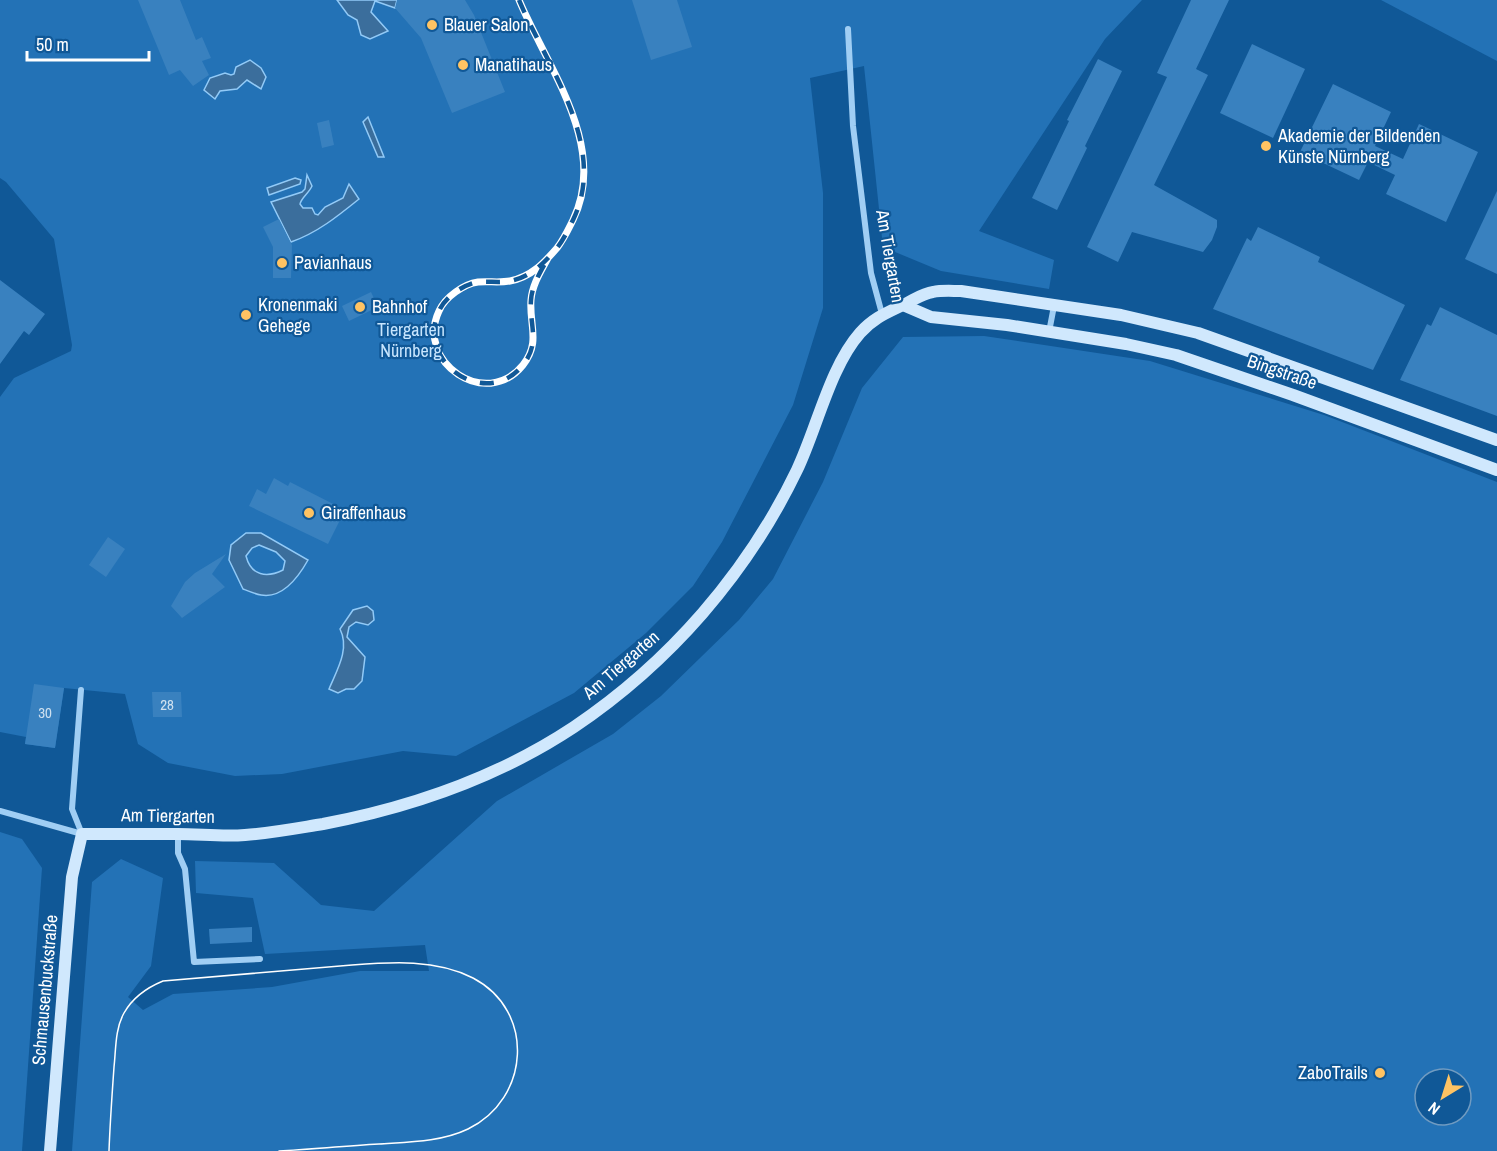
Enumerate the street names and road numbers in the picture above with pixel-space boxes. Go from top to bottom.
street label: Am Tiergarten [870,207,911,304]
street label: Bingstraße [1244,348,1320,395]
street label: Am Tiergarten [576,624,664,705]
street label: Am Tiergarten [120,802,215,829]
street label: Schmausenbuckstraße [25,914,64,1066]

